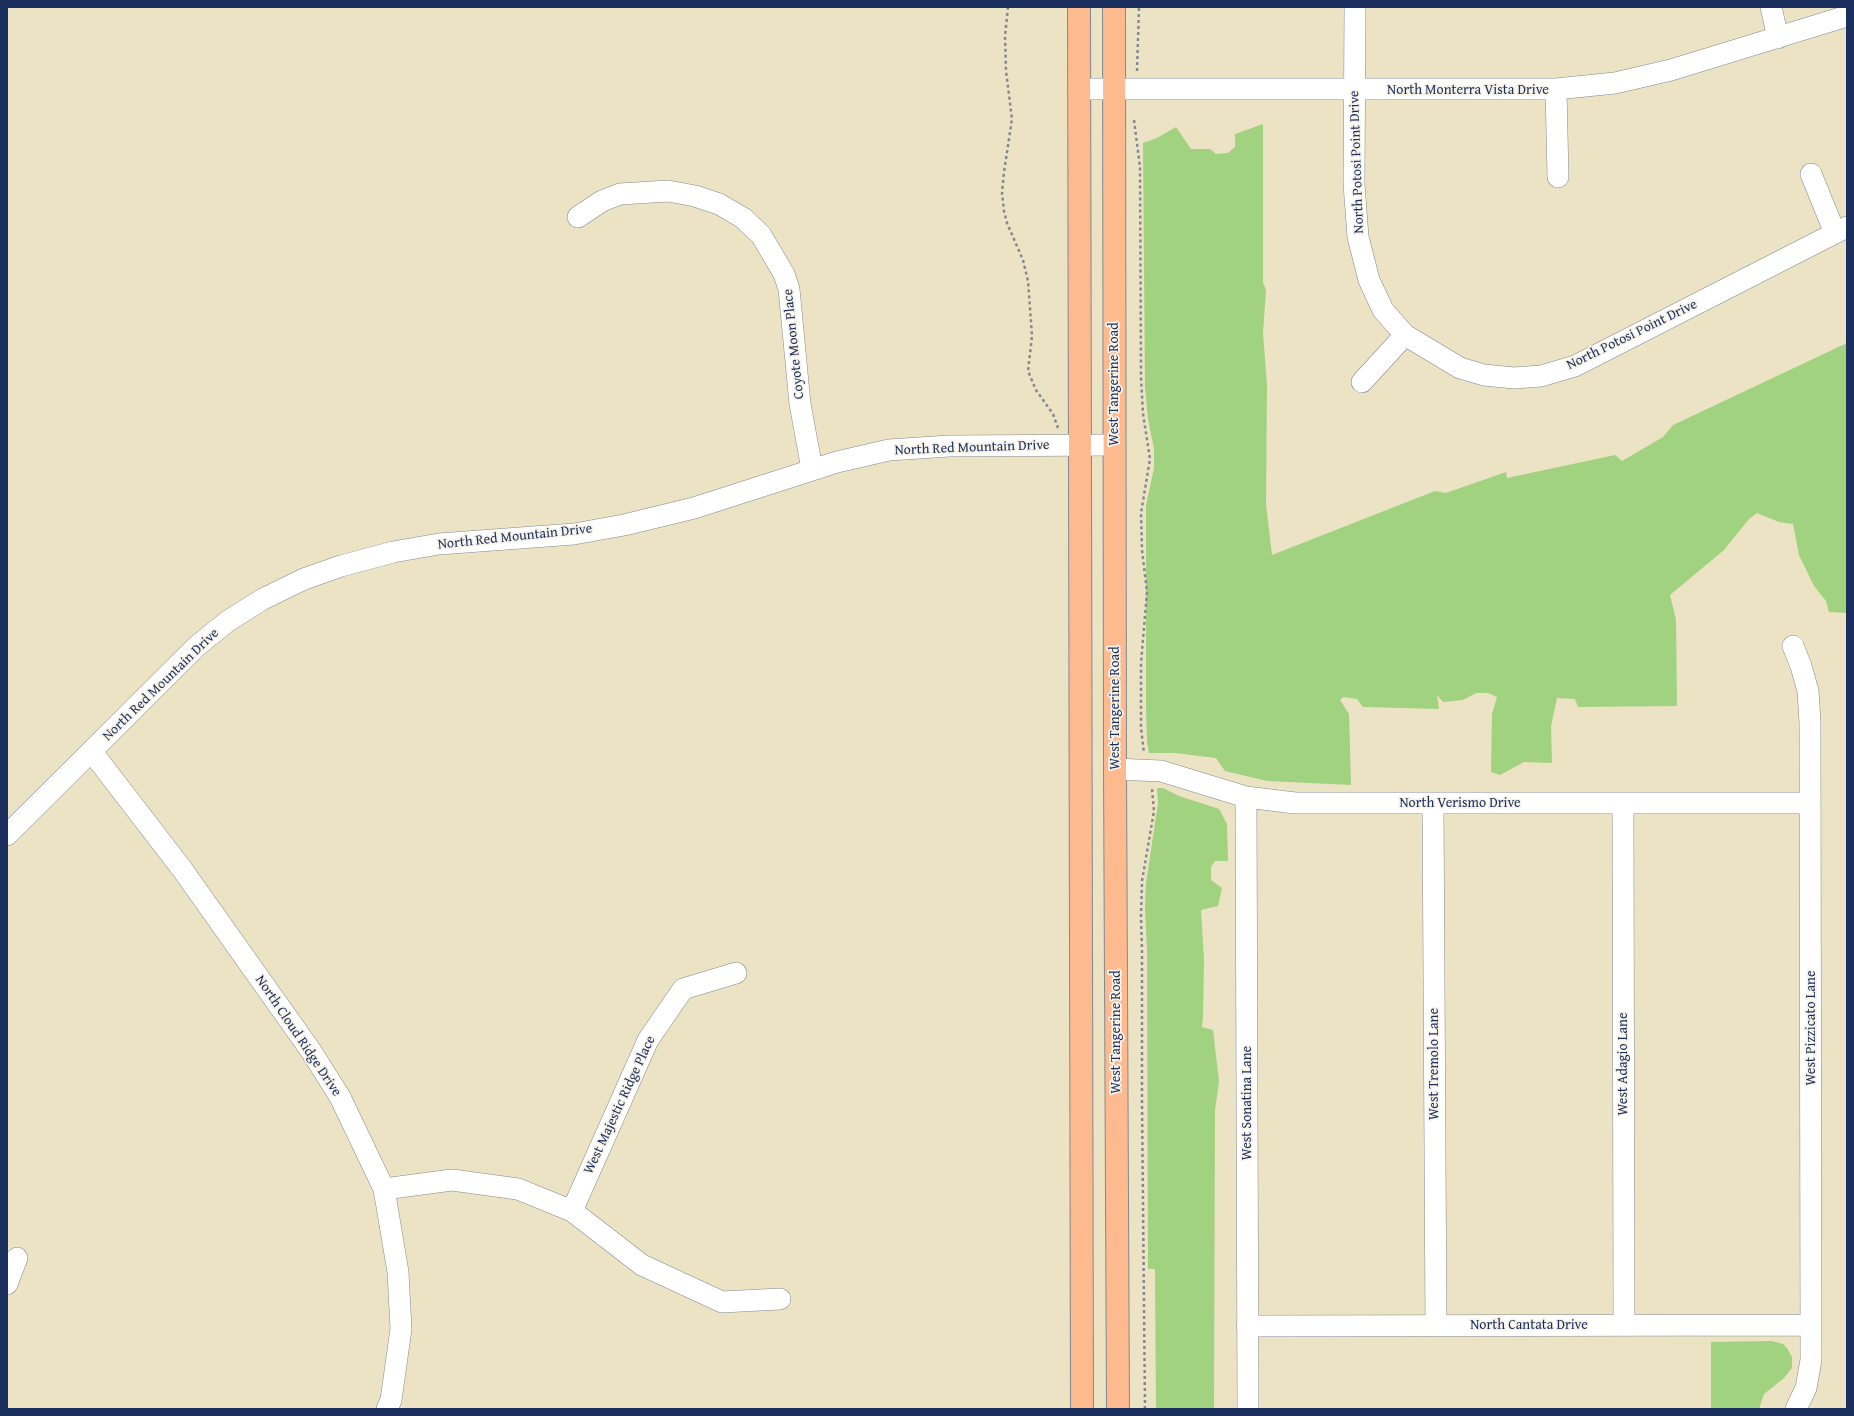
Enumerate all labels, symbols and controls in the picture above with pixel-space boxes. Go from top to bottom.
street label: North Monterra Vista Drive [1387,82,1549,98]
street label: North Potosi Point Drive [1346,90,1368,234]
street label: Coyote Moon Place [780,288,808,400]
street label: North Potosi Point Drive [1564,296,1700,374]
street label: West Tangerine Road [1106,322,1122,446]
street label: North Red Mountain Drive [894,437,1050,459]
street label: North Red Mountain Drive [437,521,593,553]
street label: North Red Mountain Drive [99,625,223,745]
street label: West Tangerine Road [1107,646,1123,770]
street label: North Verismo Drive [1399,795,1521,811]
street label: West Tangerine Road [1108,970,1124,1094]
street label: West Pizzicato Lane [1803,970,1819,1086]
street label: North Cloud Ridge Drive [251,972,345,1100]
street label: West Tremolo Lane [1426,1008,1442,1120]
street label: West Adagio Lane [1615,1012,1631,1116]
street label: West Majestic Ridge Place [581,1033,659,1177]
street label: West Sonatina Lane [1239,1046,1255,1160]
street label: North Cantata Drive [1470,1317,1588,1333]

